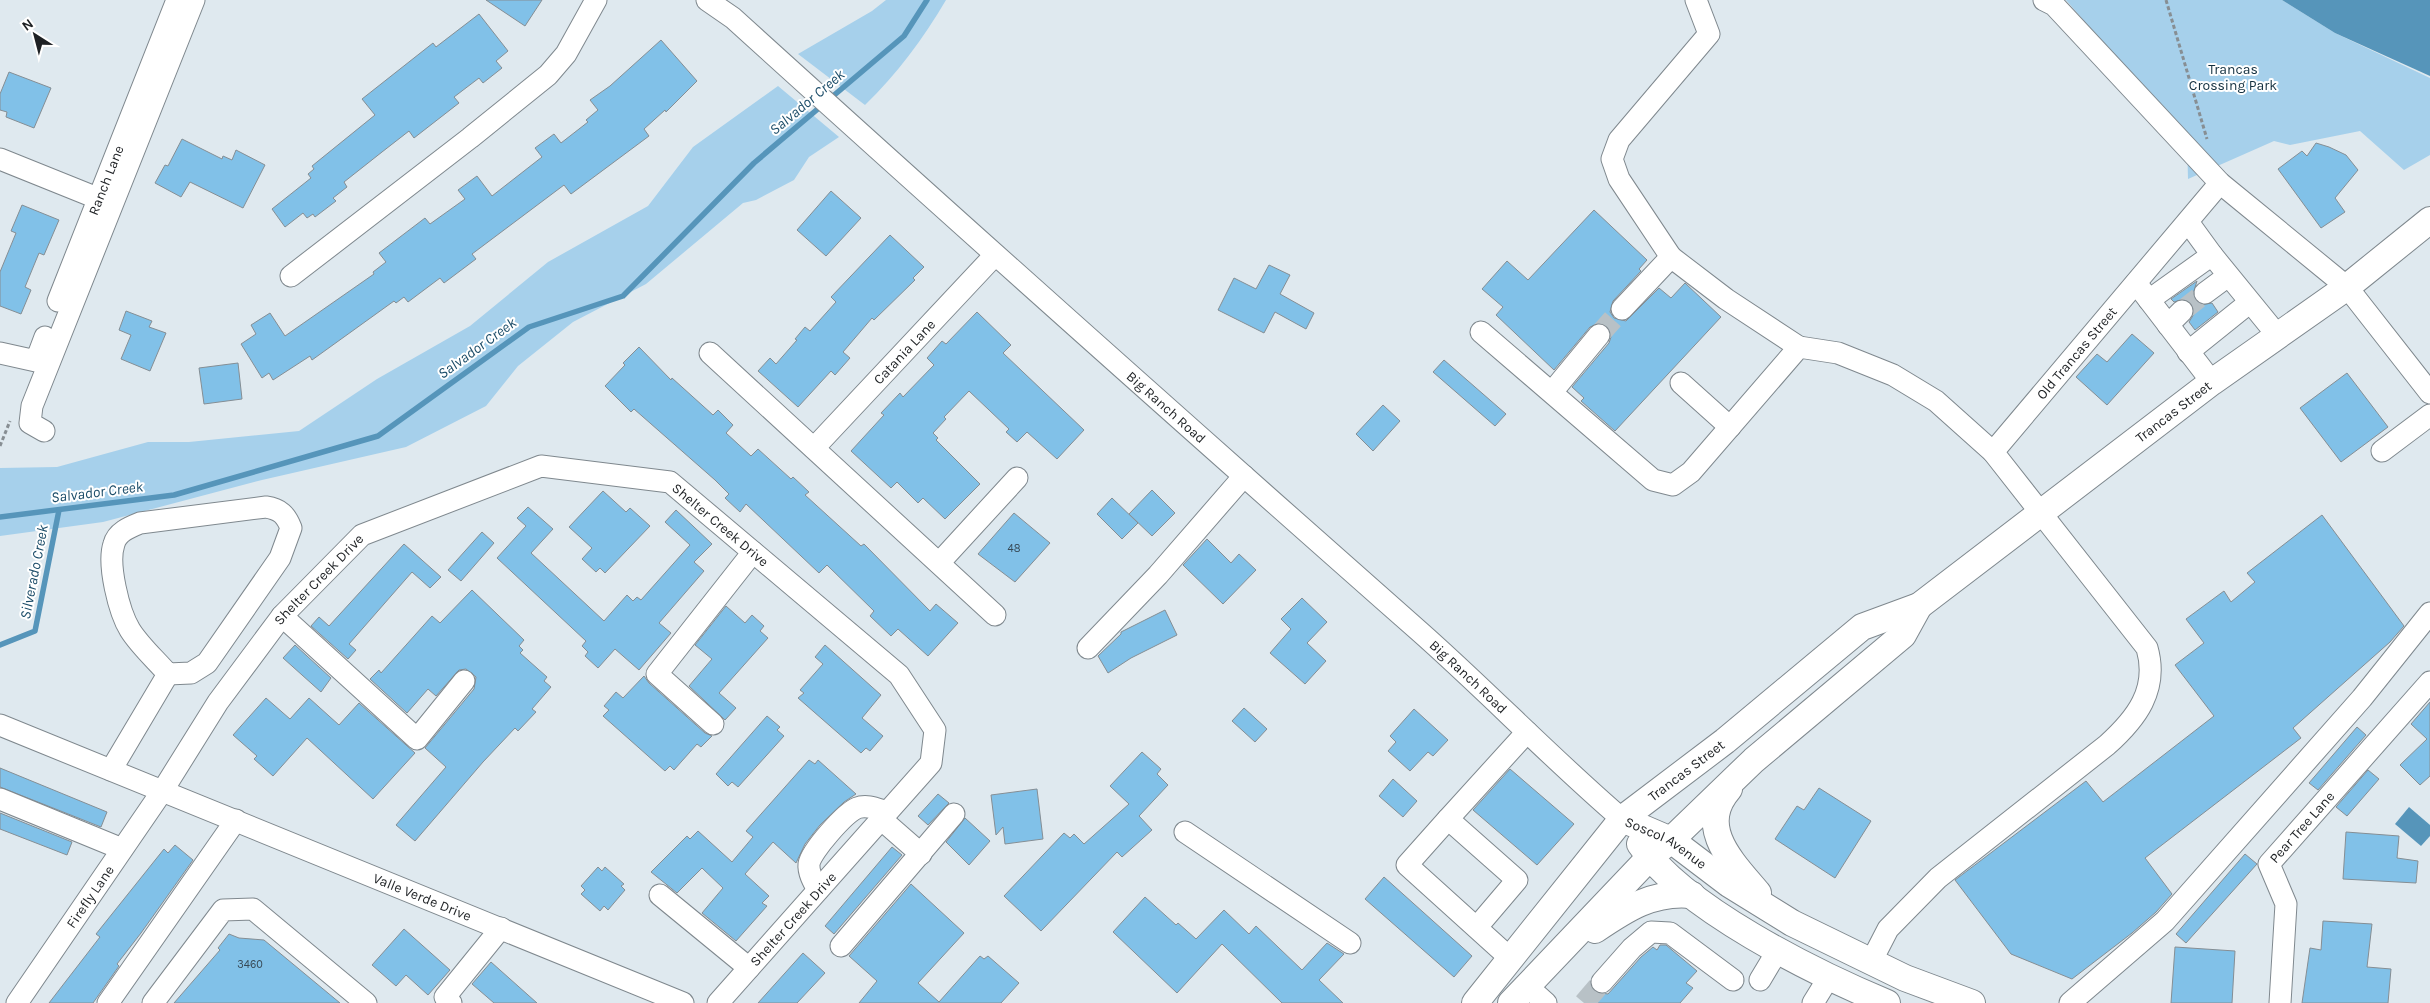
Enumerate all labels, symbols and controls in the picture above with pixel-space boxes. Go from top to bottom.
north arrow [10,10,60,60]
text: N [19,15,37,35]
park label: Trancas Crossing Park [2189,61,2277,94]
water label: Salvador Creek [766,65,849,139]
street label: Ranch Lane [85,143,128,218]
street label: Old Trancas Street [2033,304,2121,403]
water label: Salvador Creek [434,313,520,382]
street label: Catania Lane [870,316,939,388]
street label: Big Ranch Road [1123,368,1209,447]
street label: Trancas Street [2132,377,2215,446]
water label: Salvador Creek [50,477,144,507]
street label: Shelter Creek Drive [669,480,772,570]
water label: Silverado Creek [16,523,52,621]
street label: Shelter Creek Drive [270,531,367,628]
house number: 48 [1008,542,1021,555]
street label: Big Ranch Road [1426,637,1511,717]
street label: Trancas Street [1645,736,1728,805]
street label: Pear Tree Lane [2266,788,2338,867]
street label: Soscol Avenue [1622,813,1710,873]
street label: Firefly Lane [63,862,118,932]
street label: Shelter Creek Drive [747,869,840,970]
street label: Valle Verde Drive [370,870,474,925]
house number: 3460 [237,958,263,971]

